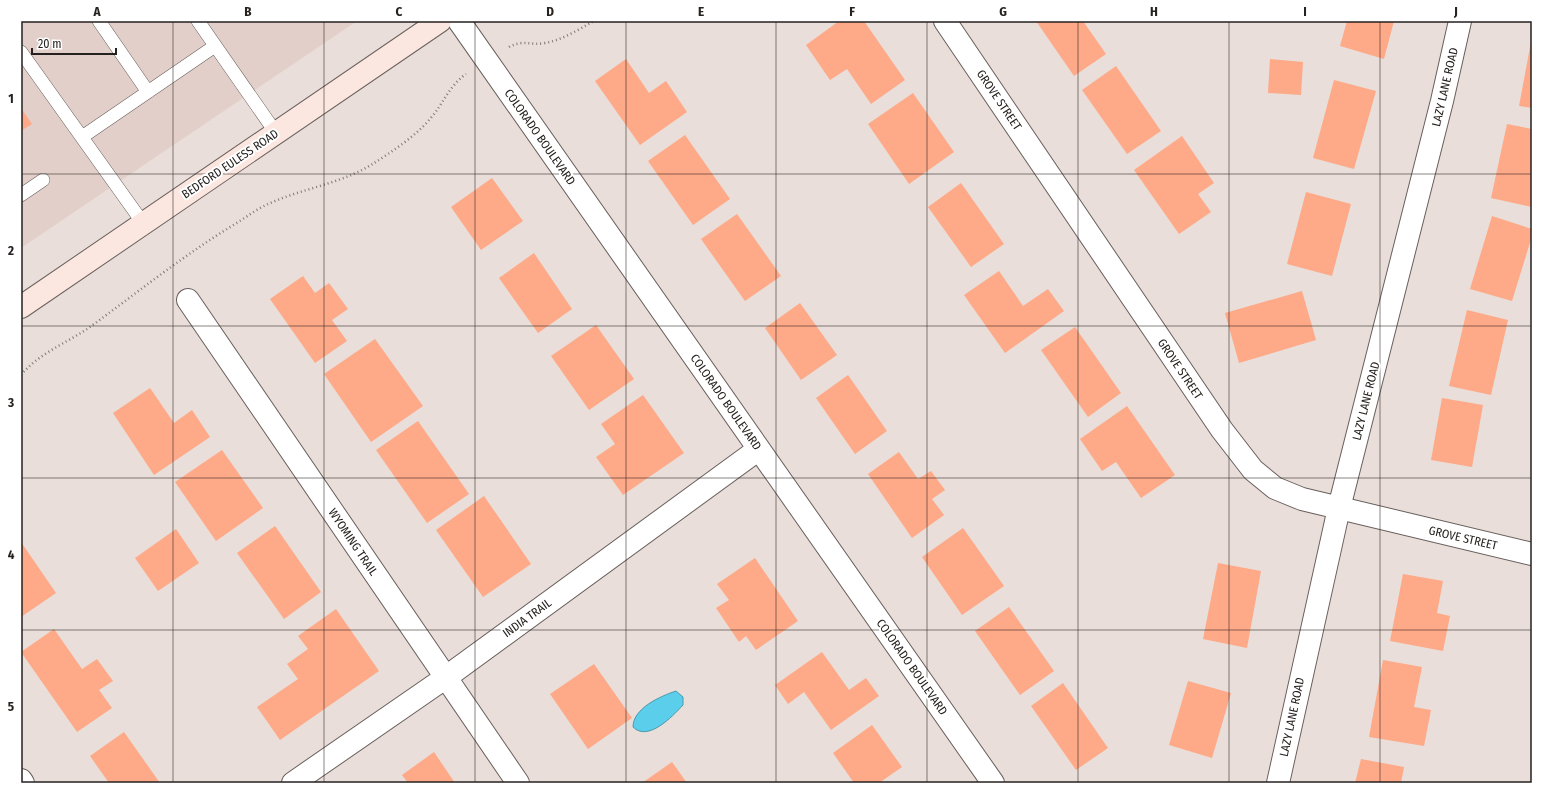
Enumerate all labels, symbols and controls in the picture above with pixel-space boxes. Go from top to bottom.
text: A [92,4,101,19]
text: B [244,4,252,19]
text: C [396,4,403,19]
text: D [546,4,554,19]
text: E [698,4,704,19]
text: F [849,4,855,19]
text: G [999,4,1007,19]
text: H [1150,4,1158,19]
text: I [1303,4,1307,19]
text: J [1453,4,1458,19]
scale bar [32,30,116,56]
text: 20 m [38,37,62,51]
street label: LAZY LANE ROAD [1429,46,1461,128]
street label: GROVE STREET [974,67,1025,133]
street label: COLORADO BOULEVARD [502,86,578,188]
text: 1 [8,91,14,106]
street label: BEDFORD EULESS ROAD [179,127,281,201]
text: 2 [7,243,14,258]
street label: GROVE STREET [1155,336,1206,402]
street label: COLORADO BOULEVARD [688,351,764,453]
street label: LAZY LANE ROAD [1349,360,1383,442]
text: 3 [7,395,14,410]
street label: WYOMING TRAIL [326,506,381,579]
street label: GROVE STREET [1427,523,1499,553]
text: 4 [8,547,15,562]
street label: INDIA TRAIL [500,595,555,640]
street label: COLORADO BOULEVARD [874,616,950,718]
street label: LAZY LANE ROAD [1277,676,1307,758]
text: 5 [8,699,14,714]

